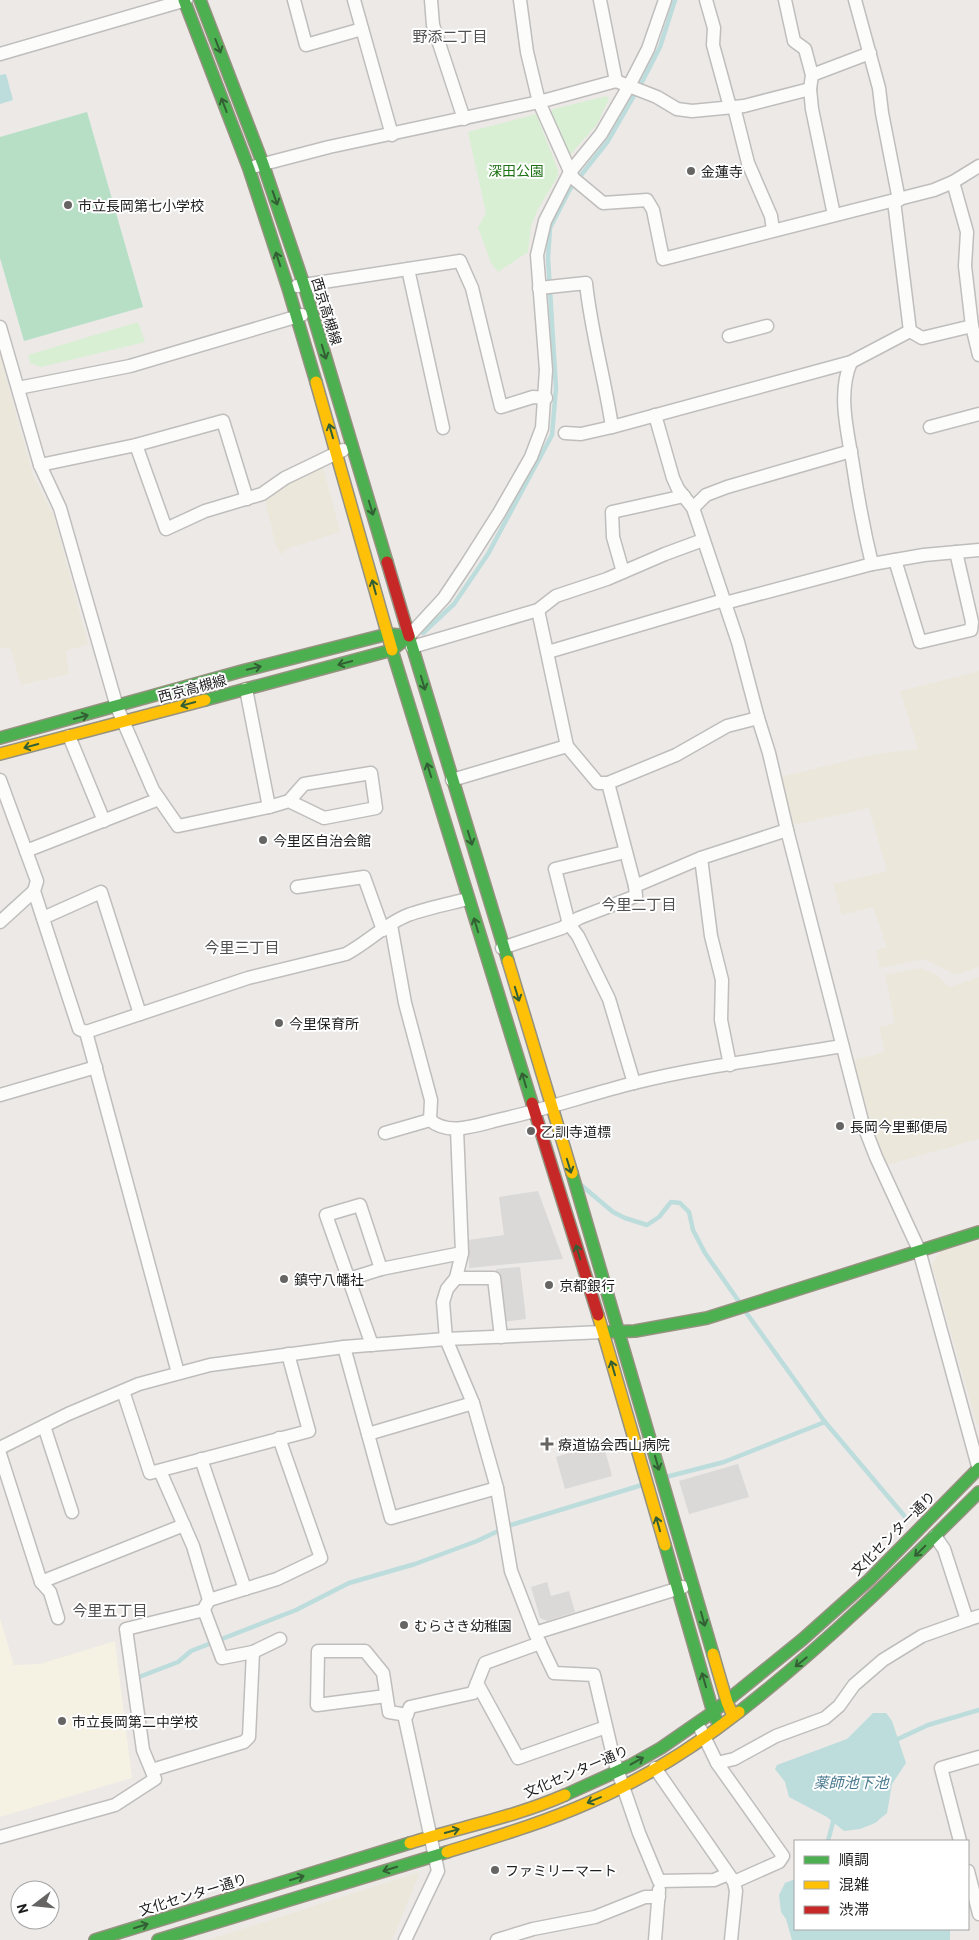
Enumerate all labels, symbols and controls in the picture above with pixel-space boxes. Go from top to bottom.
district label: 野添二丁目 [412,27,488,45]
one-way arrow [214,37,223,53]
one-way arrow [219,98,228,113]
park label: 深田公園 [488,162,544,179]
place label: 金蓮寺 [701,163,743,180]
marker: 金蓮寺 [685,165,697,177]
one-way arrow [270,189,280,205]
place label: 市立長岡第七小学校 [78,197,204,214]
marker: 市立長岡第七小学校 [62,199,74,211]
one-way arrow [273,251,282,267]
street label: 西京高槻線 [309,275,345,347]
one-way arrow [320,344,330,360]
one-way arrow [325,423,335,439]
one-way arrow [367,500,377,516]
one-way arrow [369,580,378,596]
one-way arrow [338,658,354,668]
one-way arrow [246,663,262,672]
street label: 西京高槻線 [156,671,228,705]
one-way arrow [419,674,429,690]
one-way arrow [181,700,197,709]
one-way arrow [72,711,88,721]
one-way arrow [24,742,40,751]
one-way arrow [423,762,433,778]
one-way arrow [465,830,475,846]
place label: 今里区自治会館 [273,832,371,849]
marker: 今里区自治会館 [257,834,269,846]
district label: 今里二丁目 [601,895,677,913]
one-way arrow [470,917,480,933]
district label: 今里三丁目 [204,938,280,956]
one-way arrow [512,986,522,1002]
place label: 今里保育所 [289,1015,359,1032]
marker: 今里保育所 [273,1017,285,1029]
one-way arrow [519,1073,529,1089]
place label: 長岡今里郵便局 [850,1118,948,1135]
marker: 長岡今里郵便局 [834,1120,846,1132]
place label: 乙訓寺道標 [541,1123,611,1140]
marker: 乙訓寺道標 [525,1125,537,1137]
one-way arrow [565,1158,575,1174]
one-way arrow [572,1244,582,1260]
place label: 鎮守八幡社 [294,1271,364,1288]
marker: 鎮守八幡社 [278,1273,290,1285]
place label: 京都銀行 [559,1277,615,1294]
marker: 京都銀行 [543,1279,555,1291]
one-way arrow [608,1360,617,1376]
place label: 療道協会西山病院 [558,1436,670,1453]
marker: 療道協会西山病院 [540,1437,554,1451]
one-way arrow [653,1455,663,1471]
street label: 文化センター通り [847,1487,939,1579]
one-way arrow [653,1516,662,1532]
one-way arrow [914,1545,926,1557]
district label: 今里五丁目 [72,1601,148,1619]
one-way arrow [699,1611,708,1627]
place label: むらさき幼稚園 [414,1617,512,1634]
marker: むらさき幼稚園 [398,1619,410,1631]
one-way arrow [795,1657,808,1668]
one-way arrow [698,1672,708,1688]
place label: 市立長岡第二中学校 [72,1713,198,1730]
marker: 市立長岡第二中学校 [56,1715,68,1727]
street label: 文化センター通り [521,1741,631,1801]
one-way arrow [629,1756,644,1766]
water label: 薬師池下池 [813,1773,890,1791]
one-way arrow [587,1796,602,1805]
one-way arrow [444,1826,460,1836]
legend [794,1840,969,1930]
text: 順調 [839,1850,869,1868]
place label: ファミリーマート [505,1862,617,1879]
marker: ファミリーマート [489,1864,501,1876]
one-way arrow [383,1865,399,1875]
street label: 文化センター通り [137,1869,249,1919]
one-way arrow [288,1873,304,1883]
text: 混雑 [839,1875,869,1893]
north arrow [10,1880,60,1930]
text: 渋滞 [839,1900,869,1918]
text: N [13,1902,31,1916]
one-way arrow [133,1920,149,1930]

